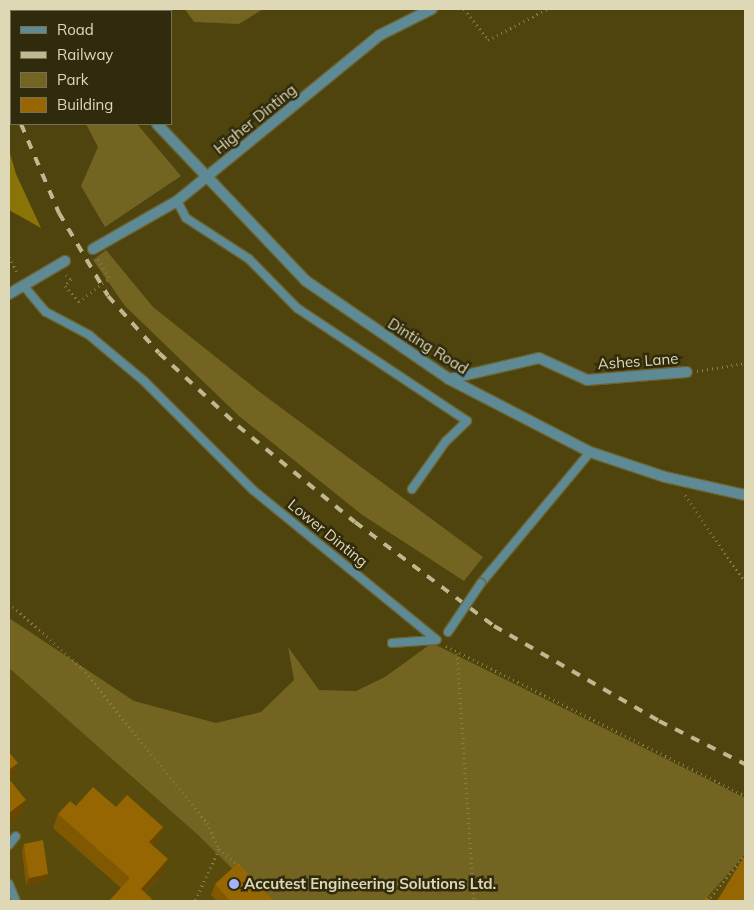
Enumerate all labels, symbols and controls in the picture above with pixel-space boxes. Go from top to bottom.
legend [10,10,172,125]
text: Road [57,20,94,39]
text: Railway [57,45,113,64]
text: Park [57,70,89,89]
street label: Higher Dinting [210,80,300,158]
text: Building [57,95,113,114]
street label: Dinting Road [385,314,471,378]
street label: Ashes Lane [597,349,679,373]
street label: Lower Dinting [285,495,371,571]
place label: Accutest Engineering Solutions Ltd. [244,875,496,893]
marker: Accutest Engineering Solutions Ltd. [228,878,240,890]

